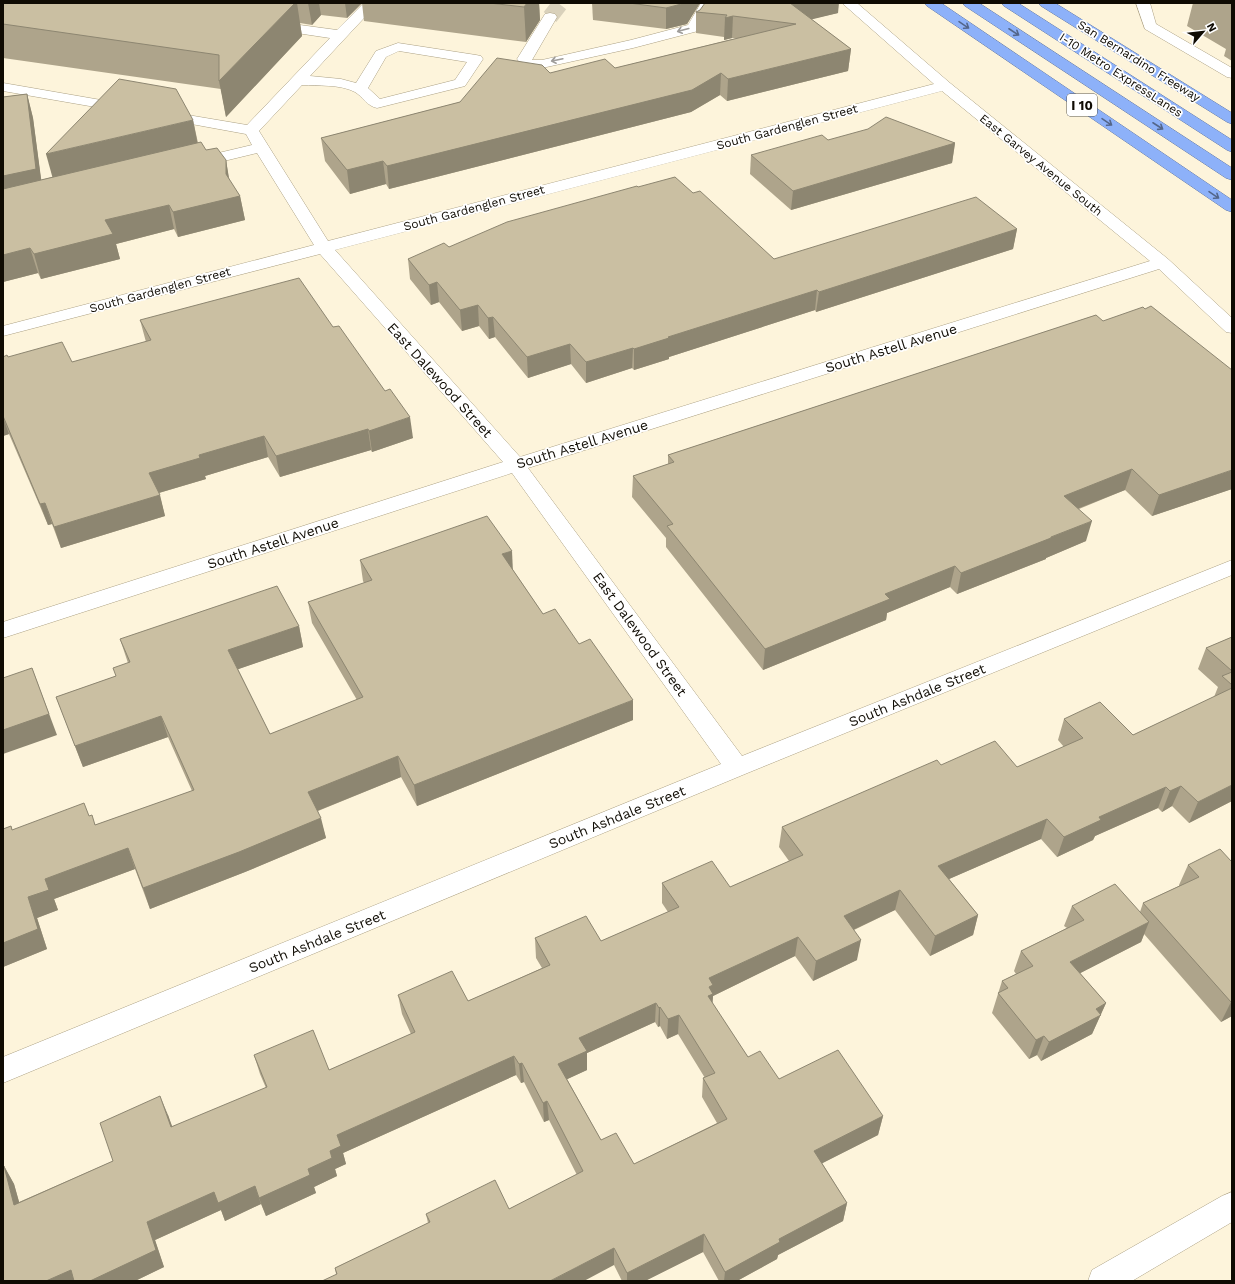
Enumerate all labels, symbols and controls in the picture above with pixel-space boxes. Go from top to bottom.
north arrow [1183,12,1223,52]
street label: San Bernardino Freeway [1075,18,1203,105]
one-way arrow [959,21,970,29]
text: N [1204,21,1219,34]
one-way arrow [677,27,690,35]
one-way arrow [1008,28,1019,36]
street label: I-10 Metro ExpressLanes [1057,30,1185,120]
one-way arrow [551,57,564,65]
road number: I 10 [1067,94,1097,116]
street label: South Gardenglen Street [715,101,859,153]
street label: East Garvey Avenue South [977,111,1105,219]
one-way arrow [1101,118,1112,126]
one-way arrow [1152,122,1163,131]
street label: South Gardenglen Street [402,182,546,234]
one-way arrow [1208,191,1219,199]
street label: South Gardenglen Street [88,264,232,316]
street label: East Dalewood Street [384,319,496,441]
street label: South Astell Avenue [823,320,959,376]
street label: South Astell Avenue [514,416,650,472]
street label: South Astell Avenue [205,514,341,572]
street label: East Dalewood Street [590,569,690,699]
street label: South Ashdale Street [846,660,988,730]
street label: South Ashdale Street [546,782,688,852]
street label: South Ashdale Street [246,906,388,976]

